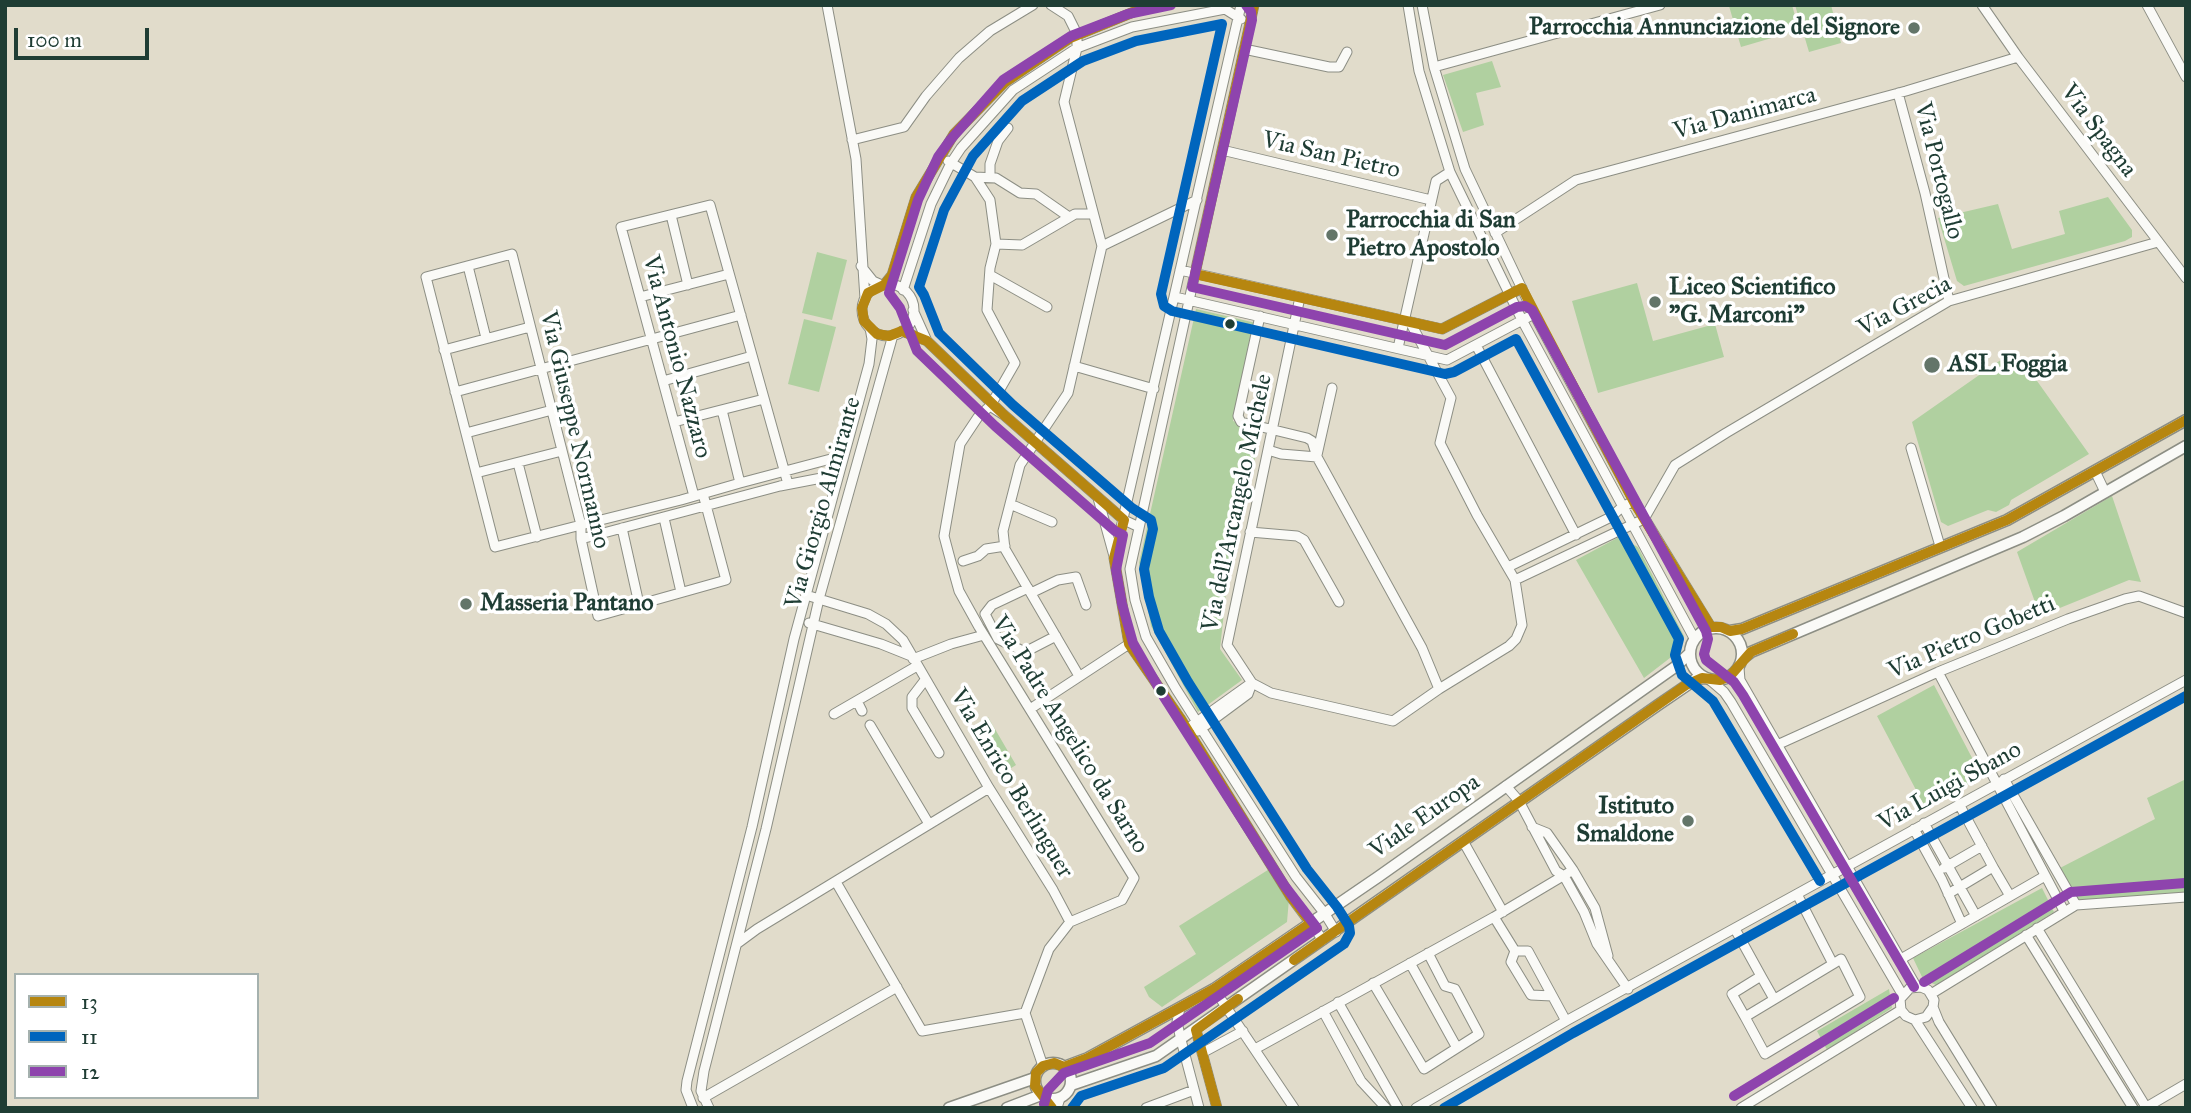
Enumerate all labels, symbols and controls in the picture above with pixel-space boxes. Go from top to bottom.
scale bar [18,14,152,58]
place label: Parrocchia Annunciazione del Signore [1529,14,1900,42]
marker: Parrocchia Annunciazione del Signore [1906,20,1922,36]
text: 100 m [27,27,82,53]
street label: Via Spagna [2054,79,2142,183]
street label: Via Danimarca [1670,81,1820,147]
street label: Via Portogallo [1907,99,1969,243]
street label: Via San Pietro [1259,126,1403,186]
place label: Parrocchia di San Pietro Apostolo [1346,207,1516,263]
marker: Parrocchia di San Pietro Apostolo [1324,227,1340,243]
street label: Via Antonio Nazzaro [635,252,717,462]
street label: Via Grecia [1853,270,1957,344]
place label: Liceo Scientifico "G. Marconi" [1669,274,1836,330]
marker: Liceo Scientifico "G. Marconi" [1647,294,1663,310]
street label: Via Giuseppe Normanno [533,308,615,552]
unlabelled marker [1223,317,1237,331]
place label: ASL Foggia [1948,351,2067,379]
marker: ASL Foggia [1922,355,1942,375]
street label: Via dell'Arcangelo Michele [1197,371,1279,635]
street label: Via Giorgio Almirante [780,394,868,612]
place label: Masseria Pantano [480,590,653,618]
street label: Via Pietro Gobetti [1884,590,2060,686]
marker: Masseria Pantano [458,596,474,612]
street label: Via Padre Angelico da Sarno [984,611,1154,859]
street label: Via Enrico Berlinguer [943,684,1079,884]
unlabelled marker [1154,684,1168,698]
street label: Via Luigi Sbano [1873,736,2027,838]
street label: Viale Europa [1364,768,1486,866]
place label: Istituto Smaldone [1576,793,1674,849]
marker: Istituto Smaldone [1680,813,1696,829]
legend [14,973,259,1099]
text: 13 [81,989,98,1015]
text: 11 [81,1024,98,1050]
text: 12 [81,1059,100,1085]

